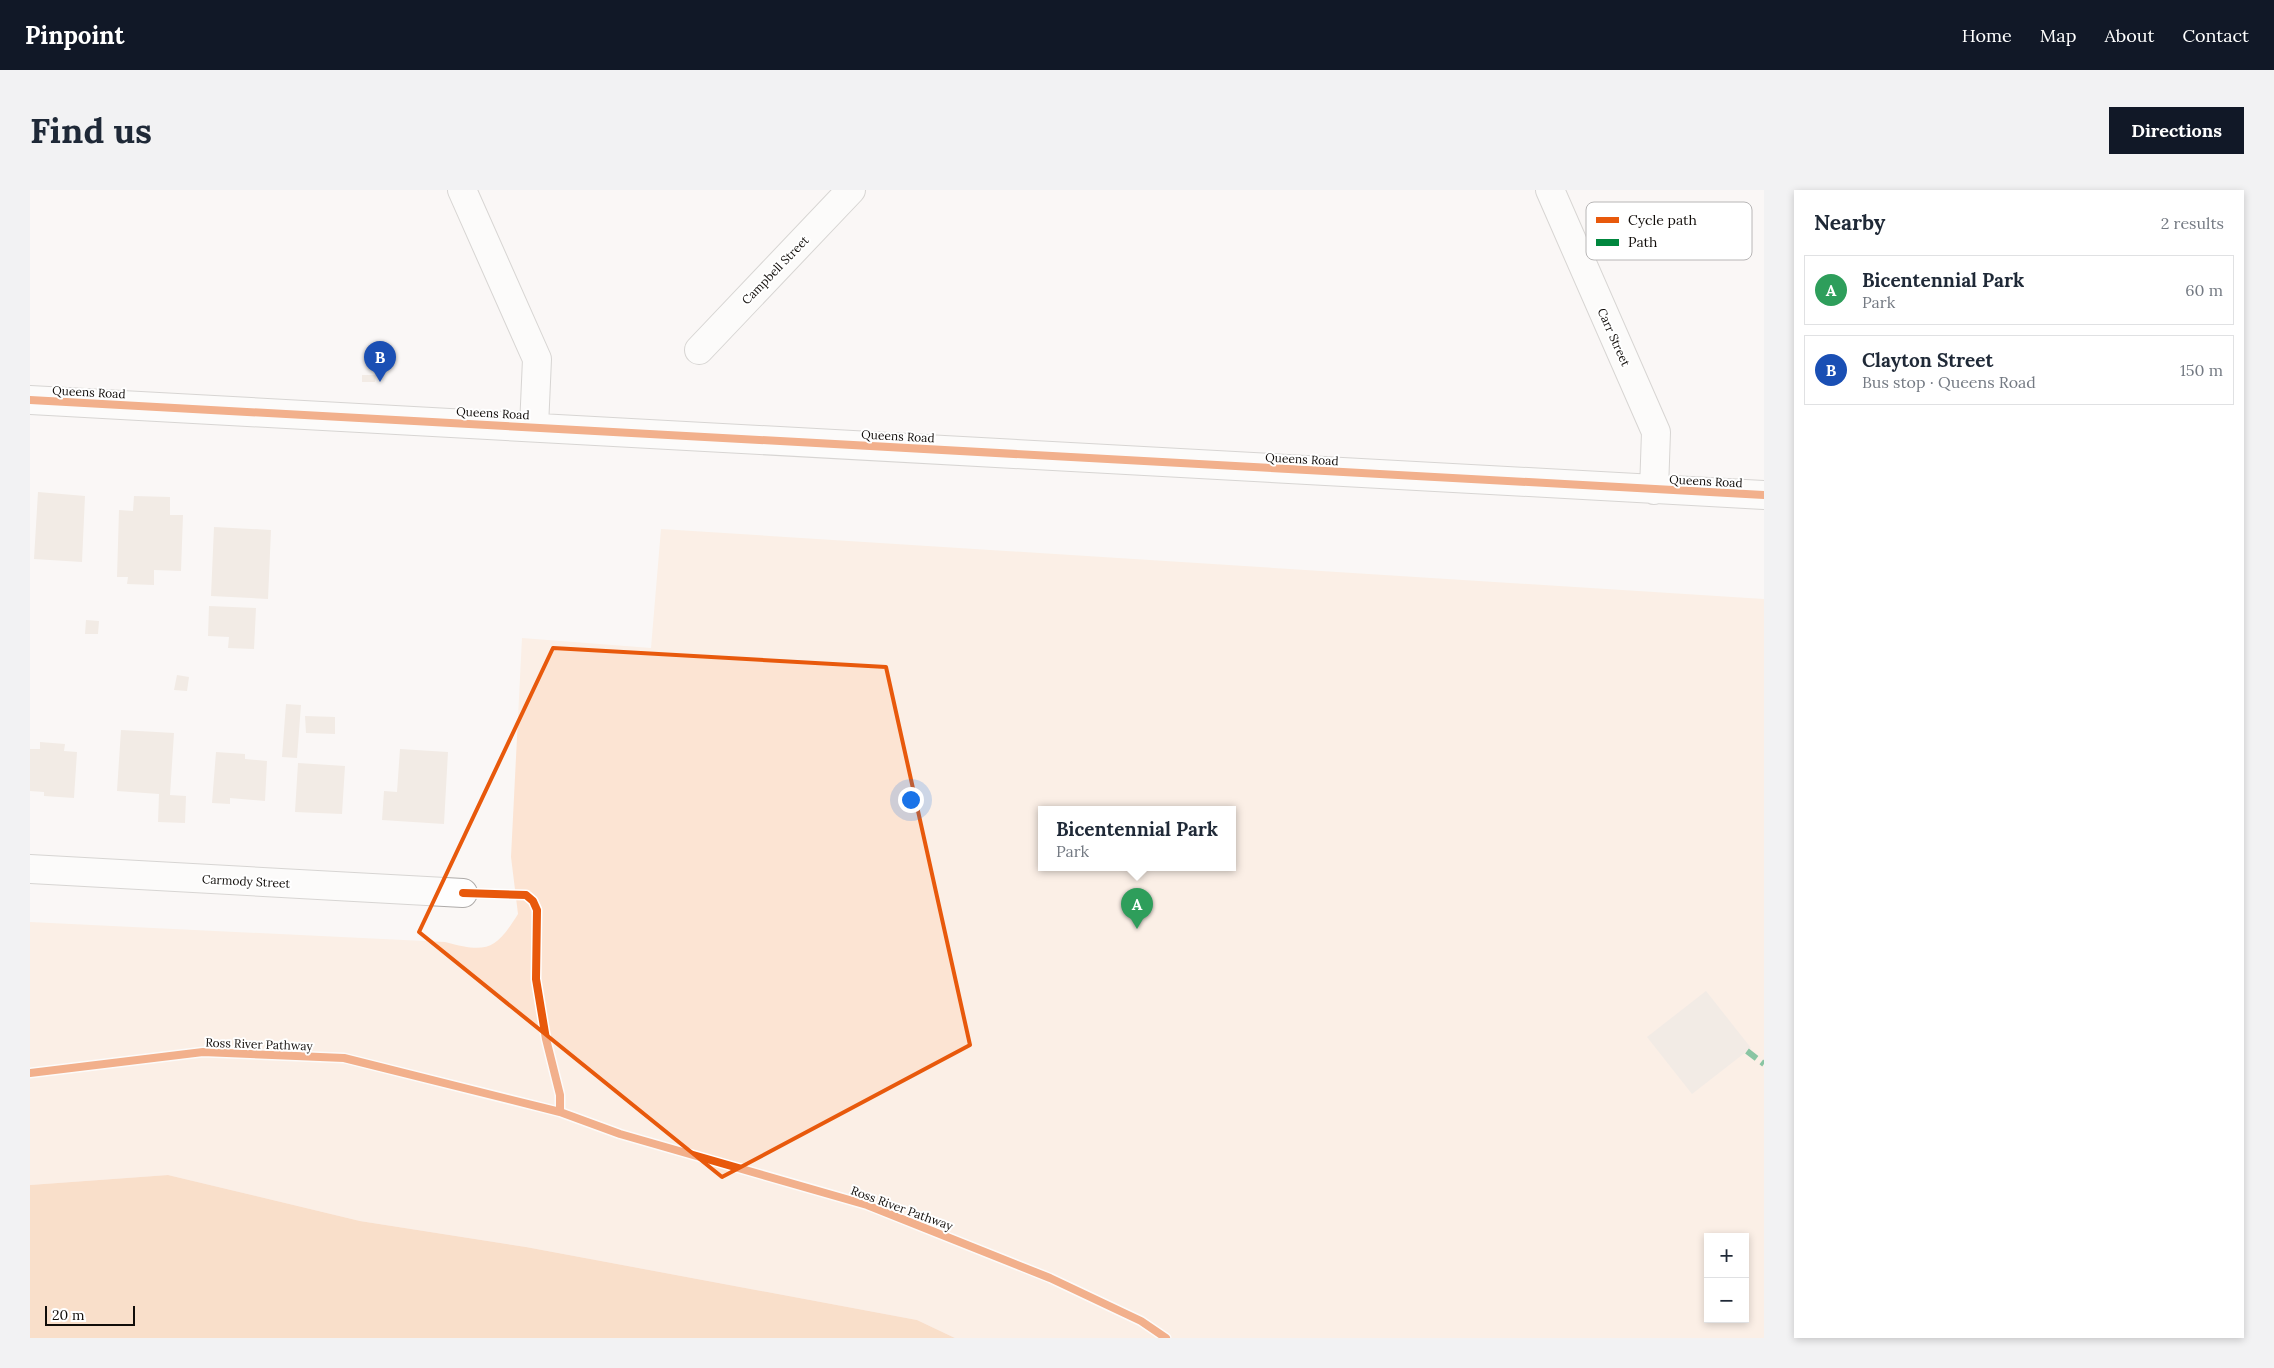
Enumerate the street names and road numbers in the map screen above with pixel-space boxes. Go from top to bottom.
street label: Campbell Street [738,232,812,307]
street label: Carr Street [1595,306,1634,369]
street label: Queens Road [52,383,126,401]
street label: Queens Road [456,404,530,422]
street label: Queens Road [861,427,935,445]
street label: Queens Road [1265,450,1339,468]
street label: Queens Road [1669,472,1743,490]
street label: Carmody Street [202,871,291,891]
street label: Ross River Pathway [205,1035,314,1053]
street label: Ross River Pathway [849,1183,956,1234]

